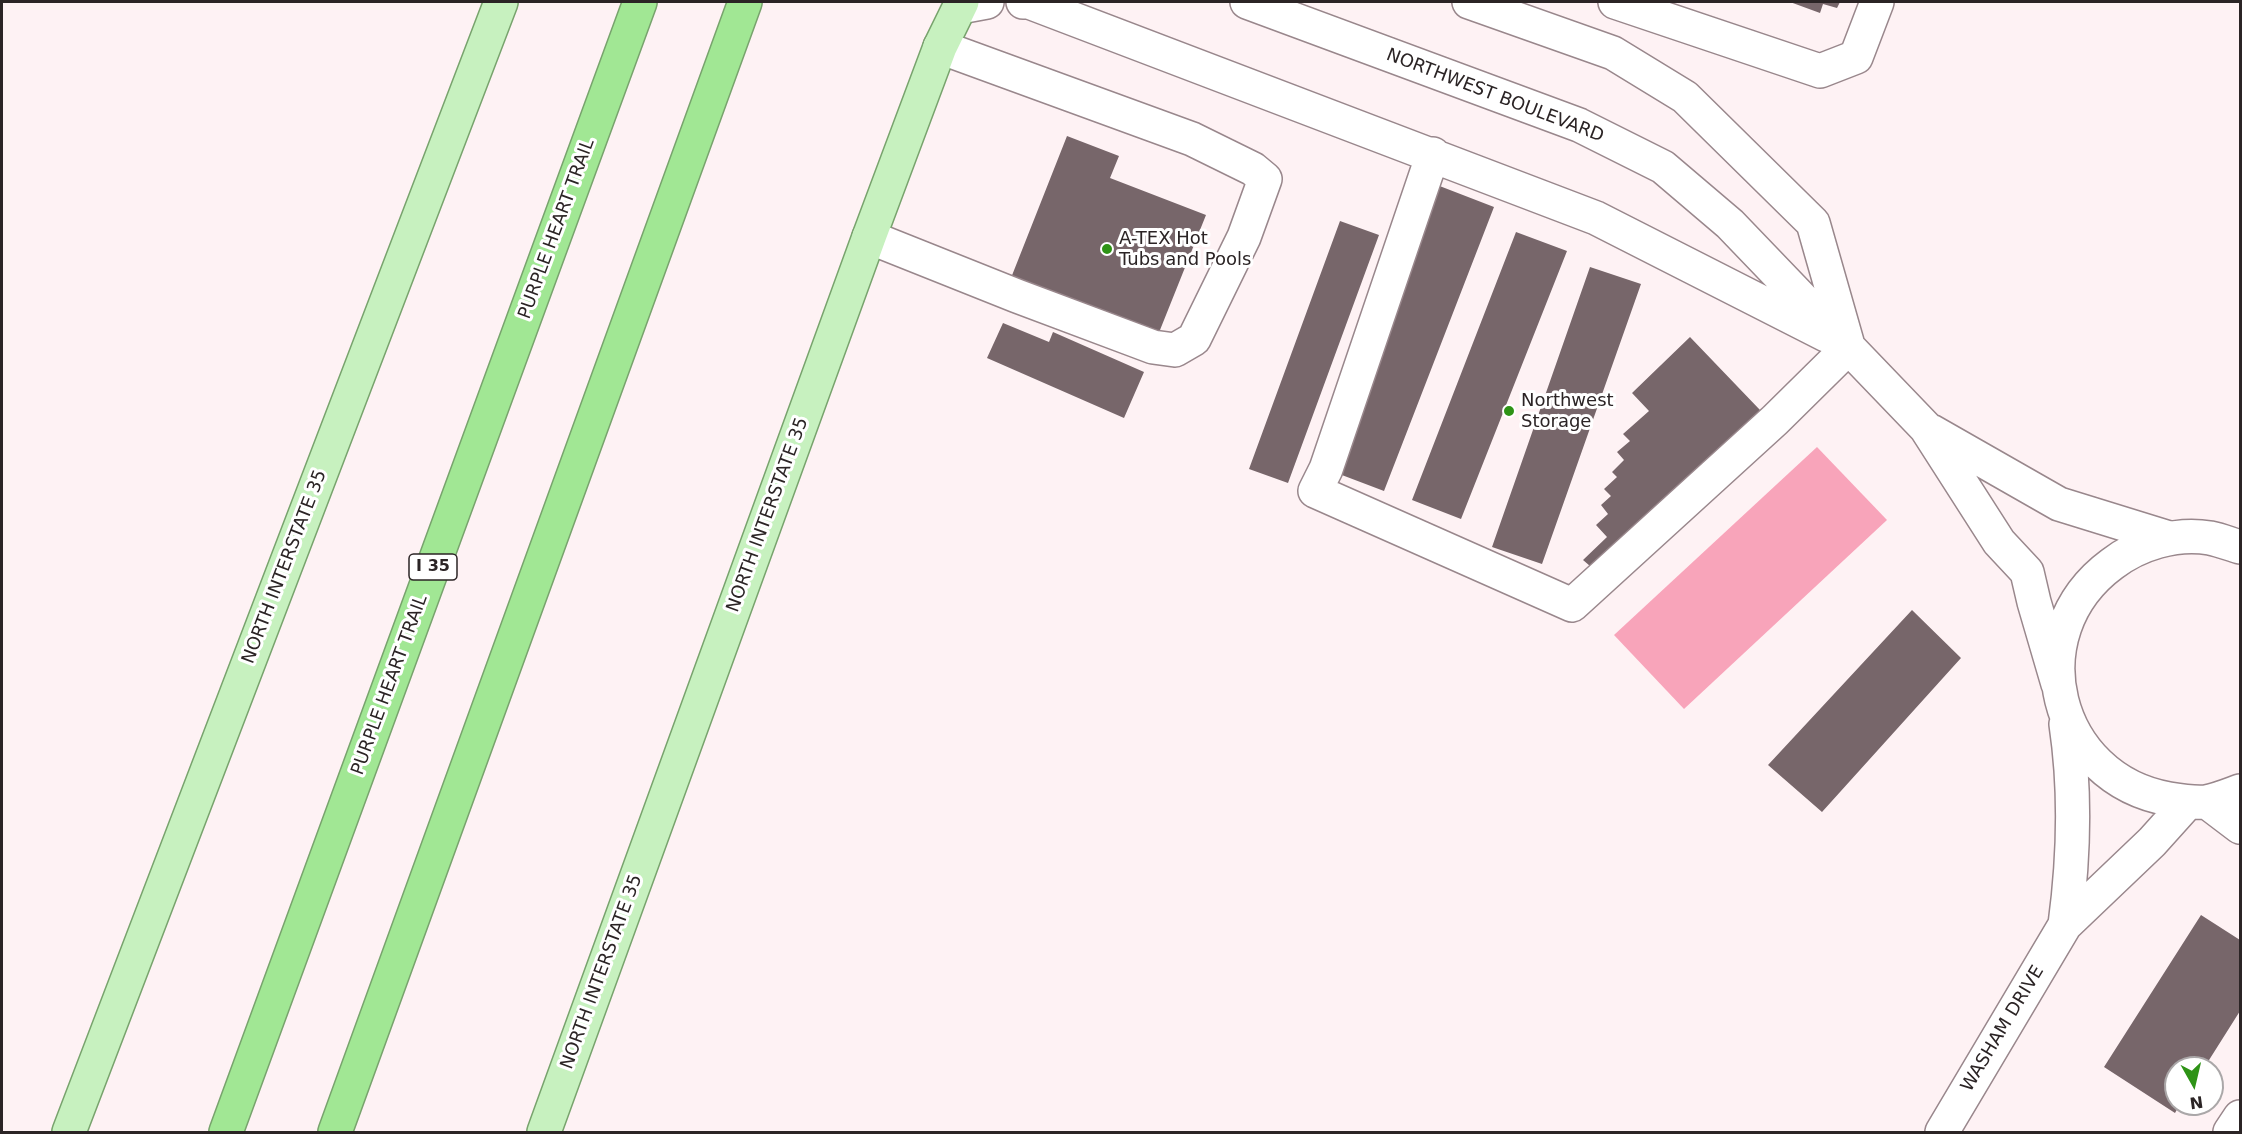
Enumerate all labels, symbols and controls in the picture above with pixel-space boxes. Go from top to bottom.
street label: NORTHWEST BOULEVARD [1383,44,1607,148]
street label: PURPLE HEART TRAIL [514,136,600,322]
place label: A-TEX Hot Tubs and Pools [1119,228,1251,270]
marker: A-TEX Hot Tubs and Pools [1100,242,1114,256]
place label: Northwest Storage [1521,390,1614,432]
marker: Northwest Storage [1502,404,1516,418]
street label: NORTH INTERSTATE 35 [723,415,813,615]
street label: NORTH INTERSTATE 35 [238,467,332,667]
road number: I 35 [409,554,457,580]
street label: PURPLE HEART TRAIL [347,592,433,778]
street label: NORTH INTERSTATE 35 [557,872,647,1072]
street label: WASHAM DRIVE [1957,962,2049,1096]
north arrow [2164,1056,2224,1116]
text: N [2188,1092,2204,1113]

